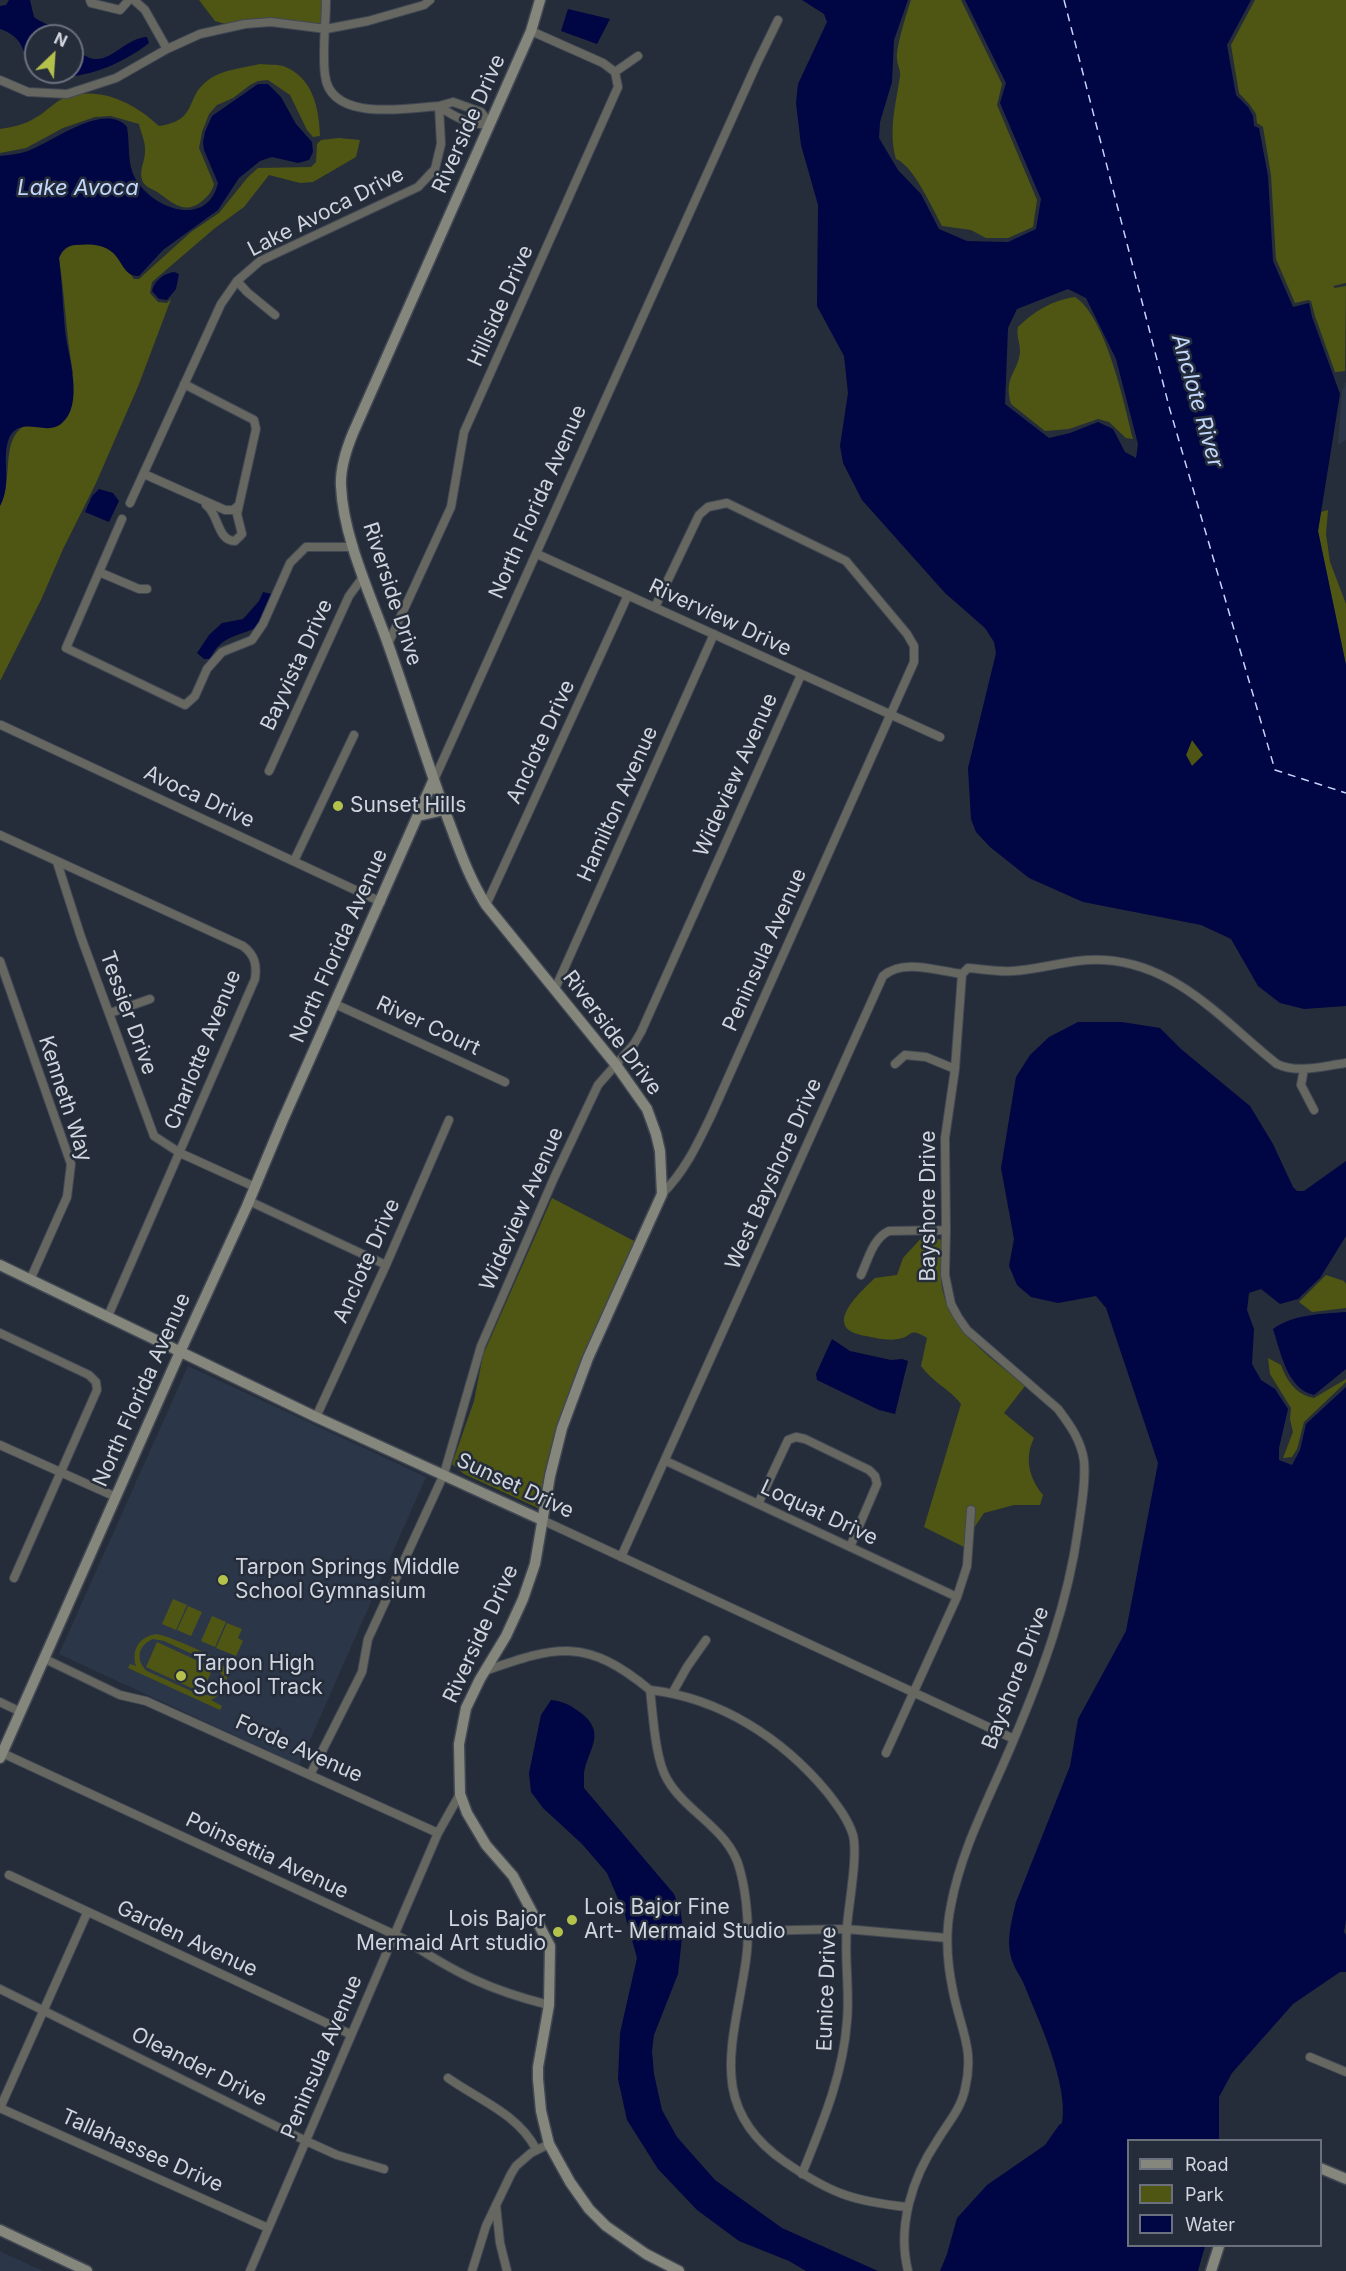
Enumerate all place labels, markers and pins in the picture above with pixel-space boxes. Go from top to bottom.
place label: Sunset Hills [350,793,466,819]
marker: Sunset Hills [331,799,345,813]
place label: Tarpon Springs Middle School Gymnasium [235,1555,460,1605]
marker: Tarpon Springs Middle School Gymnasium [216,1573,230,1587]
place label: Tarpon High School Track [193,1651,323,1701]
marker: Tarpon High School Track [174,1669,188,1683]
place label: Lois Bajor Fine Art- Mermaid Studio [584,1895,786,1945]
place label: Lois Bajor Mermaid Art studio [356,1907,546,1957]
marker: Lois Bajor Fine Art- Mermaid Studio [565,1913,579,1927]
marker: Lois Bajor Mermaid Art studio [551,1925,565,1939]

